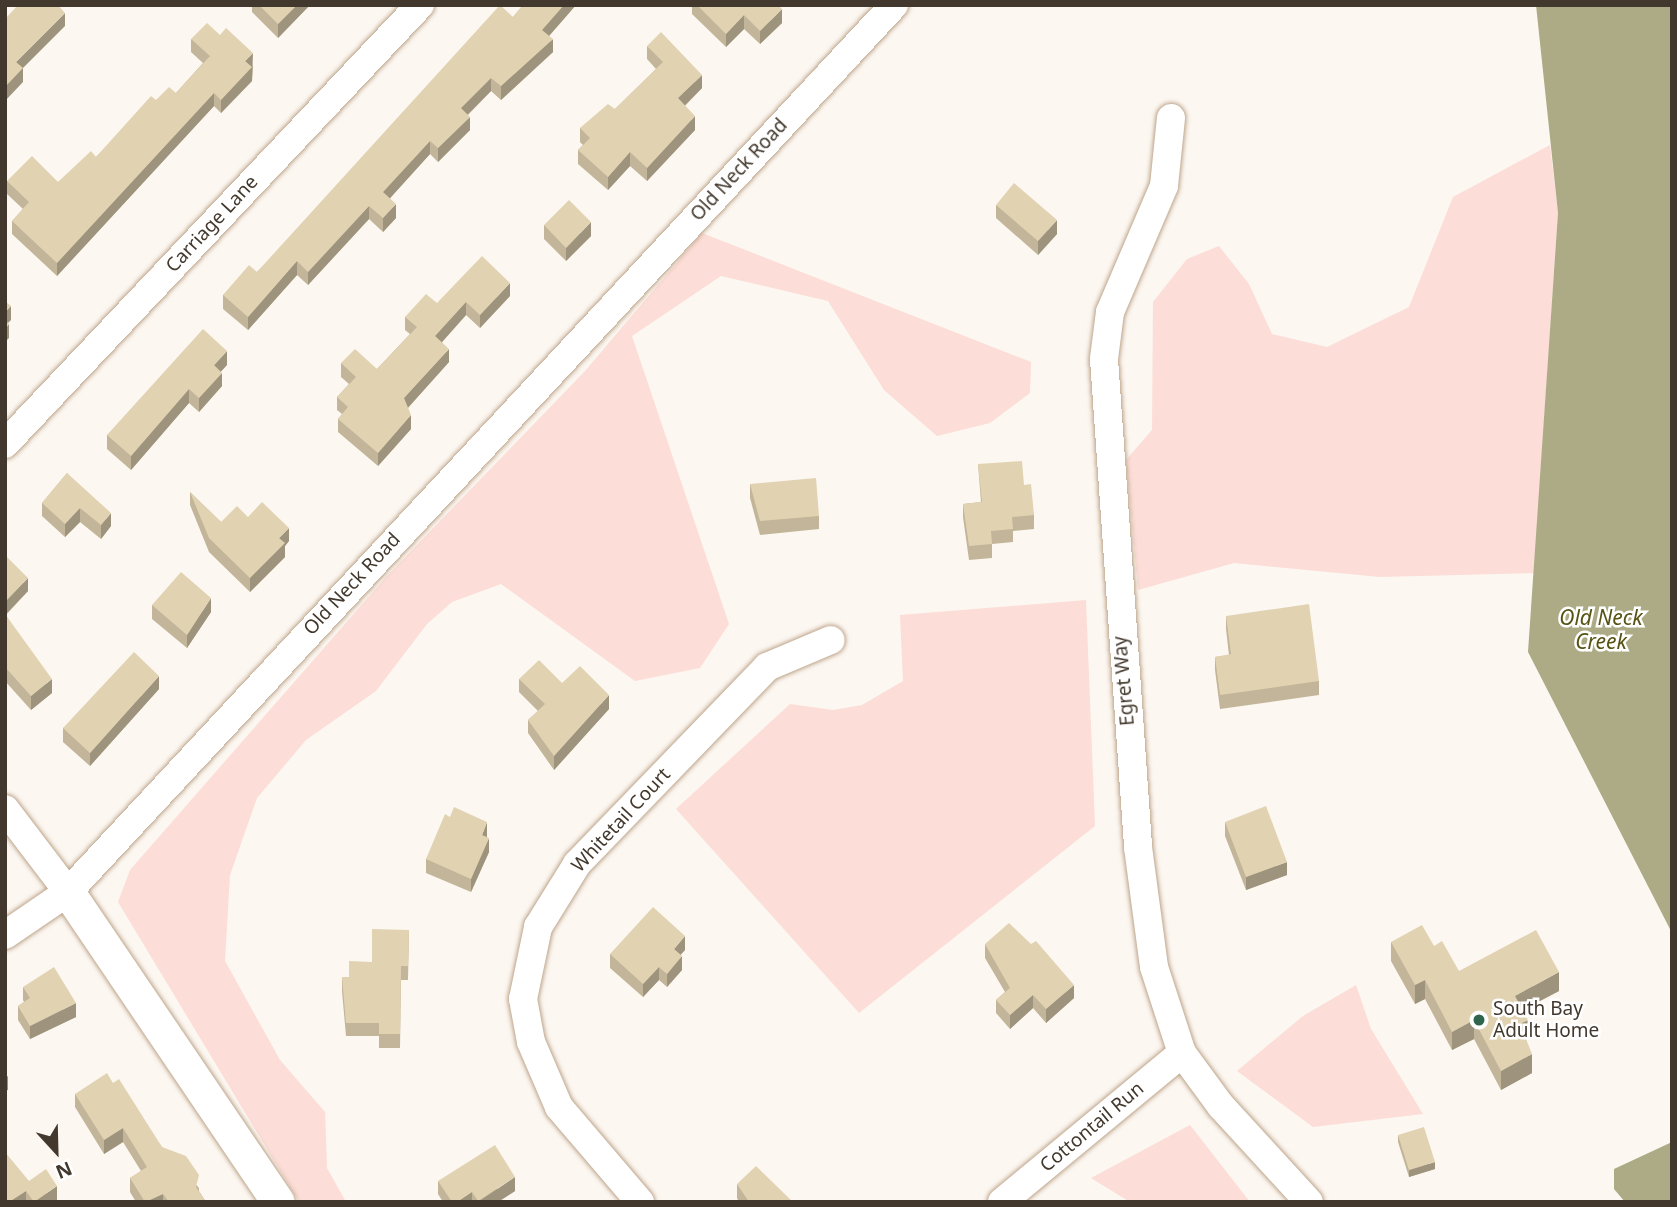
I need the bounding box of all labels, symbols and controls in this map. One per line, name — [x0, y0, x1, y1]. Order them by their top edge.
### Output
street label: Old Neck Road — [686, 114, 792, 226]
street label: Carriage Lane — [161, 171, 263, 277]
street label: Old Neck Road — [299, 528, 405, 640]
water label: Old Neck Creek — [1559, 604, 1643, 654]
street label: Egret Way — [1109, 635, 1139, 727]
street label: Whitetail Court — [567, 763, 675, 877]
place label: South Bay Adult Home — [1493, 998, 1599, 1042]
marker: South Bay Adult Home — [1471, 1012, 1487, 1028]
street label: Cottontail Run — [1036, 1077, 1148, 1177]
north arrow — [21, 1116, 91, 1186]
text: N — [52, 1156, 76, 1185]

